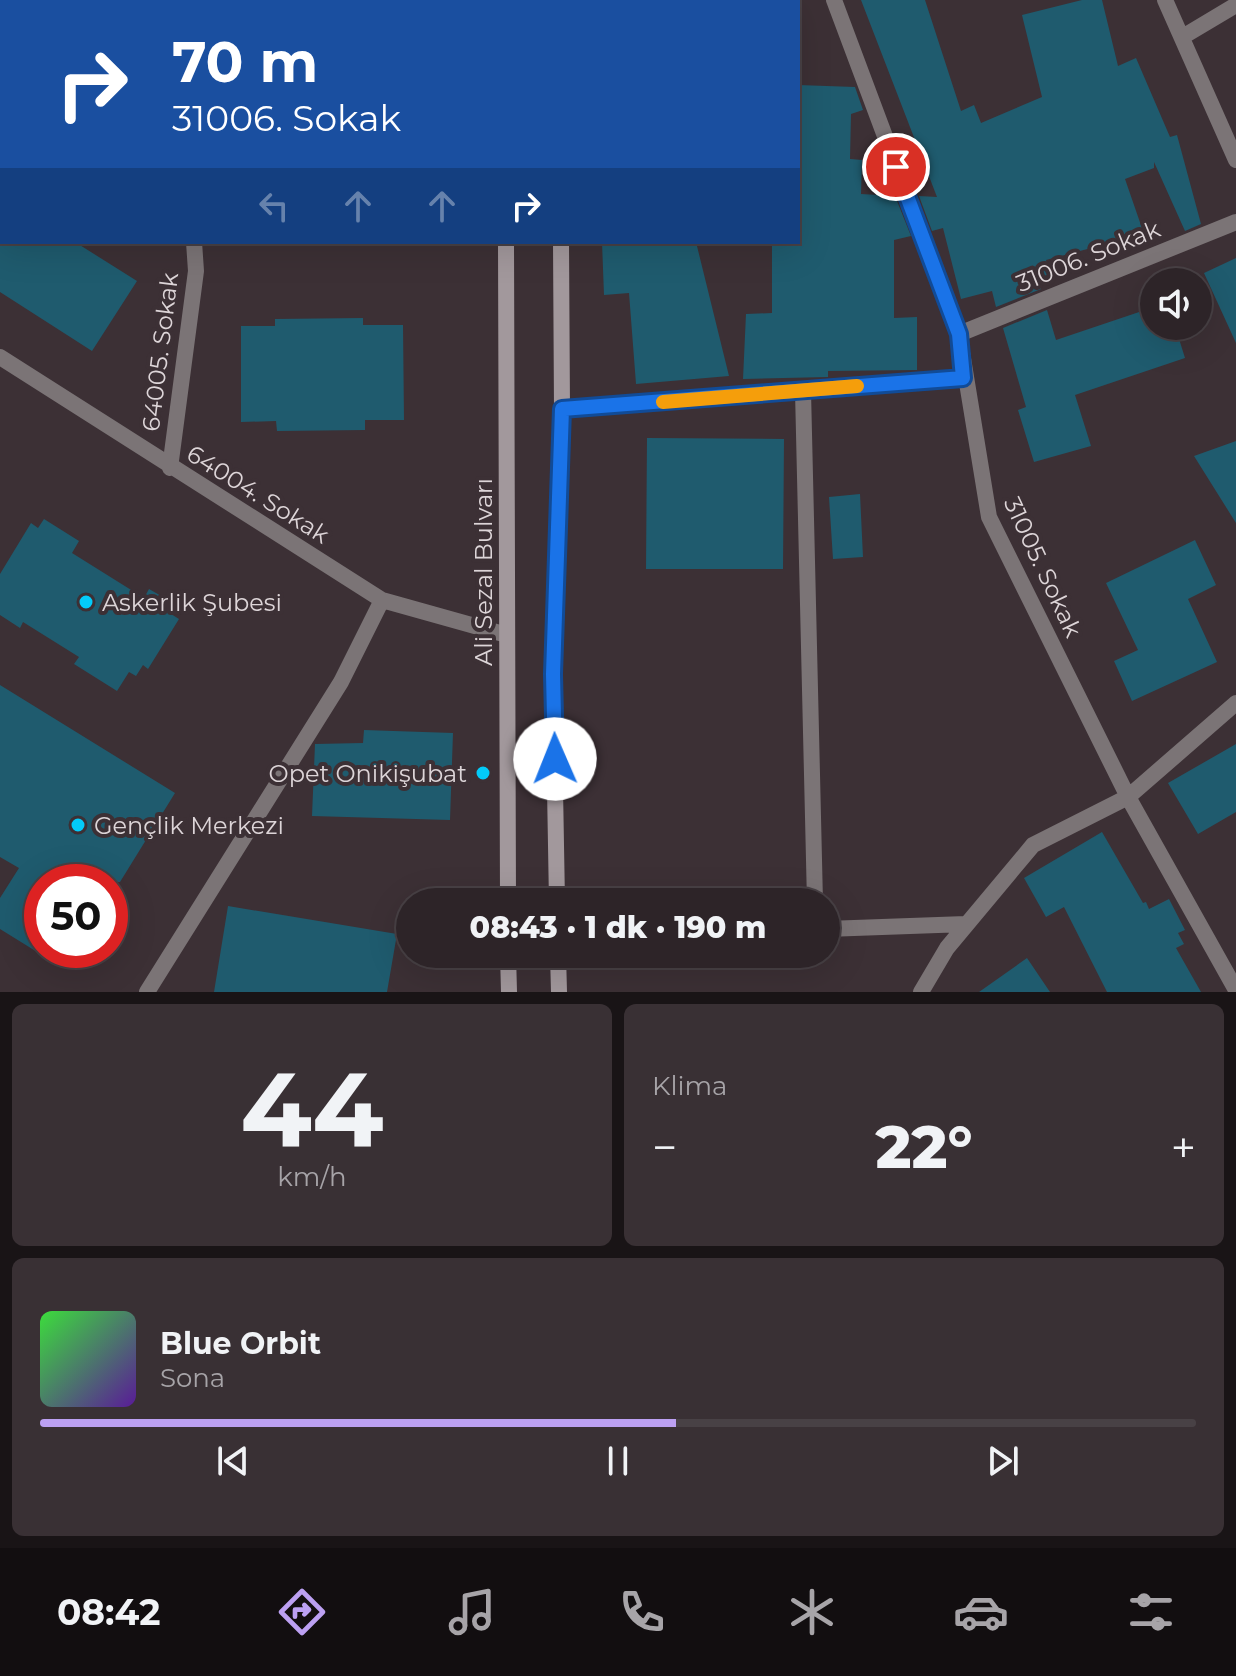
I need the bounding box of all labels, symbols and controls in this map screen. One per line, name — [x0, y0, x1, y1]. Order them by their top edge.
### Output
text: 70 m — [172, 28, 318, 96]
icon: right — [40, 32, 144, 136]
text: 31006. Sokak — [172, 96, 401, 140]
pin — [862, 133, 930, 201]
icon: arrive — [874, 145, 918, 189]
icon: left — [252, 184, 296, 228]
icon: ahead — [336, 184, 380, 228]
icon: ahead — [420, 184, 464, 228]
icon: right — [504, 184, 548, 228]
street label: 31006. Sokak — [1012, 214, 1165, 298]
map controls — [1140, 268, 1212, 340]
button: sound — [1140, 268, 1212, 340]
street label: 64005. Sokak — [136, 270, 184, 433]
street label: 64004. Sokak — [181, 439, 335, 550]
street label: Ali Sezal Bulvarı — [469, 478, 498, 666]
street label: 31005. Sokak — [998, 492, 1088, 642]
place label: Askerlik Şubesi — [102, 588, 282, 617]
marker: Askerlik Şubesi — [77, 593, 95, 611]
position arrow — [513, 717, 597, 801]
place label: Opet Onikişubat — [269, 759, 467, 788]
marker: Opet Onikişubat — [474, 764, 492, 782]
place label: Gençlik Merkezi — [94, 811, 284, 840]
marker: Gençlik Merkezi — [69, 816, 87, 834]
speed limit sign: 50 — [24, 864, 128, 968]
text: 08:43 · 1 dk · 190 m — [470, 909, 766, 946]
text: 44 — [240, 1045, 384, 1172]
text: Klima — [652, 1070, 727, 1102]
text: 22° — [876, 1110, 972, 1183]
text: − — [652, 1120, 677, 1174]
text: + — [1171, 1120, 1196, 1174]
text: km/h — [277, 1161, 347, 1193]
text: Blue Orbit — [160, 1325, 321, 1362]
text: Sona — [160, 1362, 225, 1394]
icon: previous — [211, 1439, 255, 1483]
icon: pause — [596, 1439, 640, 1483]
icon: next — [981, 1439, 1025, 1483]
icon: directions — [274, 1584, 330, 1640]
icon: music — [444, 1584, 500, 1640]
icon: phone — [614, 1584, 670, 1640]
icon: climate — [784, 1584, 840, 1640]
icon: car — [953, 1584, 1009, 1640]
icon: filters — [1123, 1584, 1179, 1640]
text: 08:42 — [57, 1590, 161, 1634]

